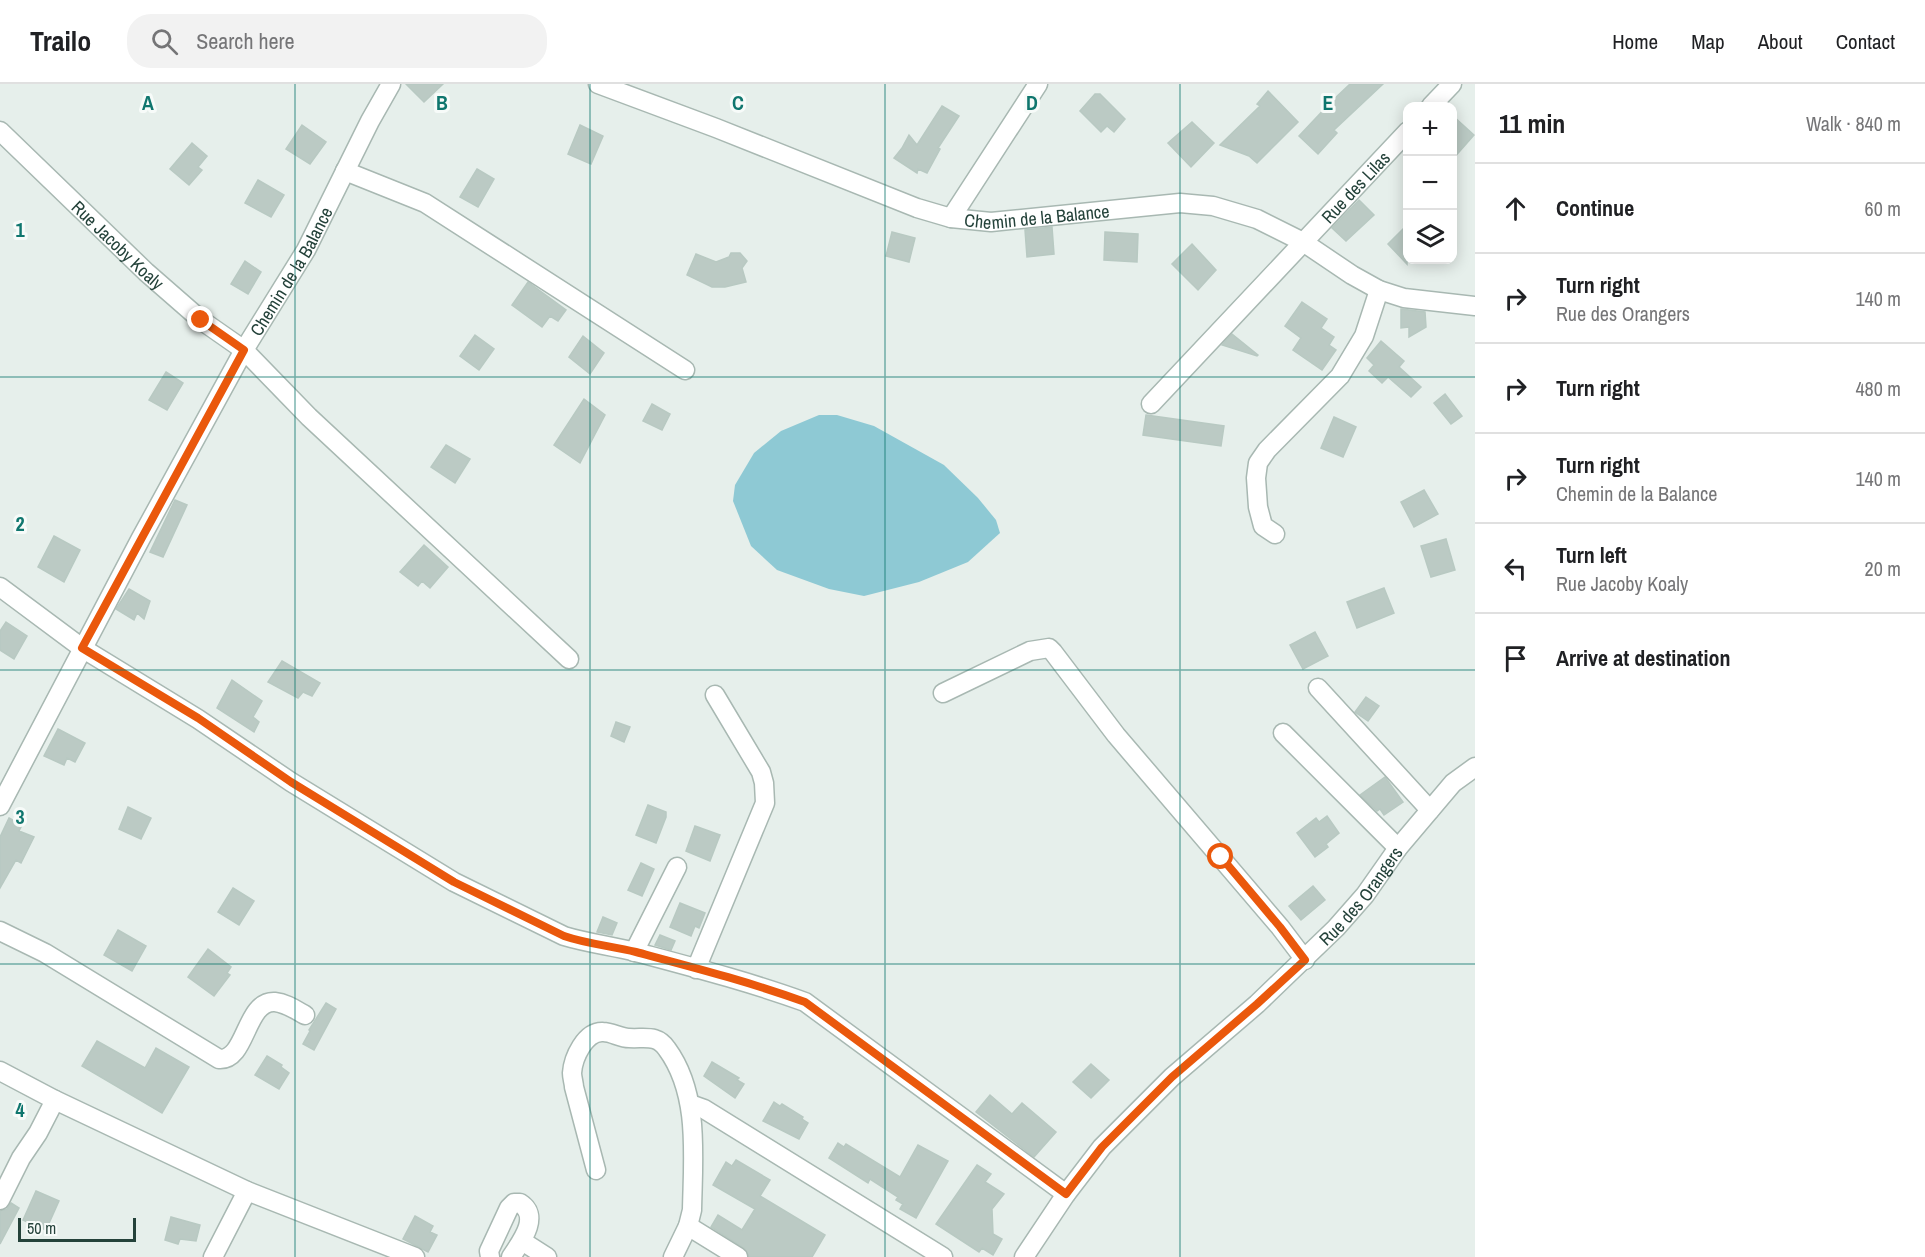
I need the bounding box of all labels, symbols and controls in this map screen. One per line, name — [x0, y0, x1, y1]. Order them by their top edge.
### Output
search box — [127, 14, 547, 68]
text: Trailo — [30, 22, 91, 60]
icon: search — [148, 25, 181, 58]
text: Search here — [196, 26, 295, 56]
text: Home — [1612, 27, 1658, 56]
text: Map — [1691, 27, 1725, 56]
text: About — [1758, 27, 1803, 56]
text: Contact — [1836, 27, 1895, 56]
text: A — [142, 89, 154, 116]
text: B — [436, 89, 448, 116]
text: C — [732, 89, 744, 116]
text: D — [1026, 89, 1038, 116]
text: E — [1323, 89, 1334, 116]
map controls — [1403, 102, 1457, 264]
button: + — [1403, 102, 1457, 156]
text: 11 min — [1499, 106, 1565, 141]
text: Walk · 840 m — [1806, 110, 1901, 137]
street label: Rue des Lilas — [1315, 146, 1395, 228]
button: − — [1403, 156, 1457, 210]
icon: ahead — [1499, 192, 1532, 225]
text: Continue — [1556, 193, 1634, 223]
street label: Rue Jacoby Koaly — [66, 195, 170, 295]
text: 60 m — [1865, 195, 1901, 222]
street label: Chemin de la Balance — [963, 198, 1110, 234]
street label: Chemin de la Balance — [243, 202, 338, 340]
button: layers — [1403, 210, 1457, 264]
text: 1 — [15, 216, 25, 243]
text: Turn right — [1556, 270, 1640, 300]
icon: right — [1499, 282, 1532, 315]
text: 140 m — [1855, 285, 1901, 312]
text: Rue des Orangers — [1556, 300, 1690, 327]
route end — [187, 306, 213, 332]
icon: right — [1499, 372, 1532, 405]
text: Turn right — [1556, 373, 1640, 403]
text: 480 m — [1855, 375, 1901, 402]
text: Turn right — [1556, 450, 1640, 480]
icon: right — [1499, 462, 1532, 495]
text: 140 m — [1855, 465, 1901, 492]
text: Chemin de la Balance — [1556, 480, 1717, 507]
text: 2 — [15, 510, 25, 537]
text: Turn left — [1556, 540, 1627, 570]
icon: left — [1499, 552, 1532, 585]
text: 20 m — [1865, 555, 1901, 582]
text: Rue Jacoby Koaly — [1556, 570, 1688, 597]
icon: arrive — [1499, 642, 1532, 675]
text: Arrive at destination — [1556, 643, 1730, 673]
text: 3 — [15, 803, 25, 830]
street label: Rue des Orangers — [1313, 841, 1408, 951]
route start — [1207, 843, 1233, 869]
text: 4 — [15, 1096, 25, 1123]
scale bar — [18, 1215, 136, 1242]
text: 50 m — [27, 1217, 56, 1239]

